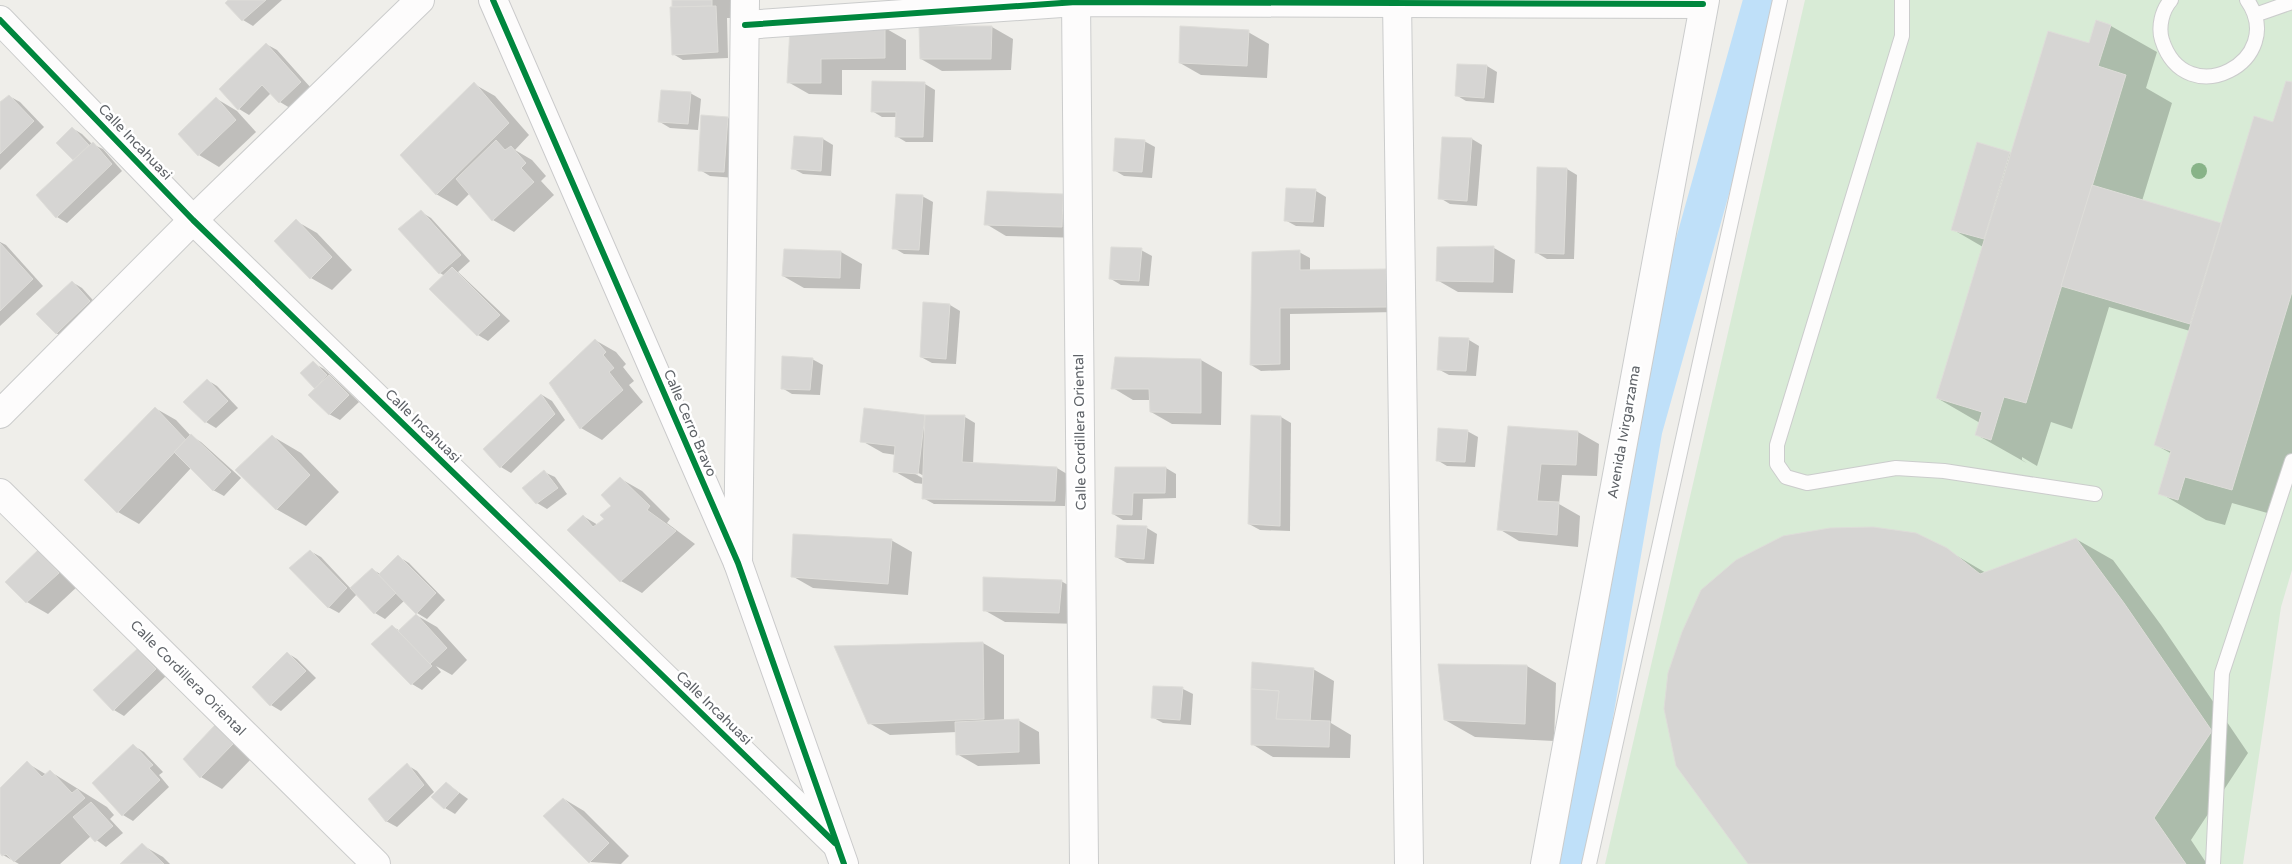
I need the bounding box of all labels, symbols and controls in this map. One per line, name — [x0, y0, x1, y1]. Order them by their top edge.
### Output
street label: Calle Incahuasi — [95, 101, 175, 183]
street label: Calle Cordillera Oriental — [1070, 354, 1090, 510]
street label: Avenida Ivirgarzama — [1604, 364, 1644, 500]
street label: Calle Cerro Bravo — [660, 367, 720, 479]
street label: Calle Incahuasi — [382, 386, 464, 466]
street label: Calle Cordillera Oriental — [127, 617, 249, 739]
street label: Calle Incahuasi — [673, 668, 755, 748]

